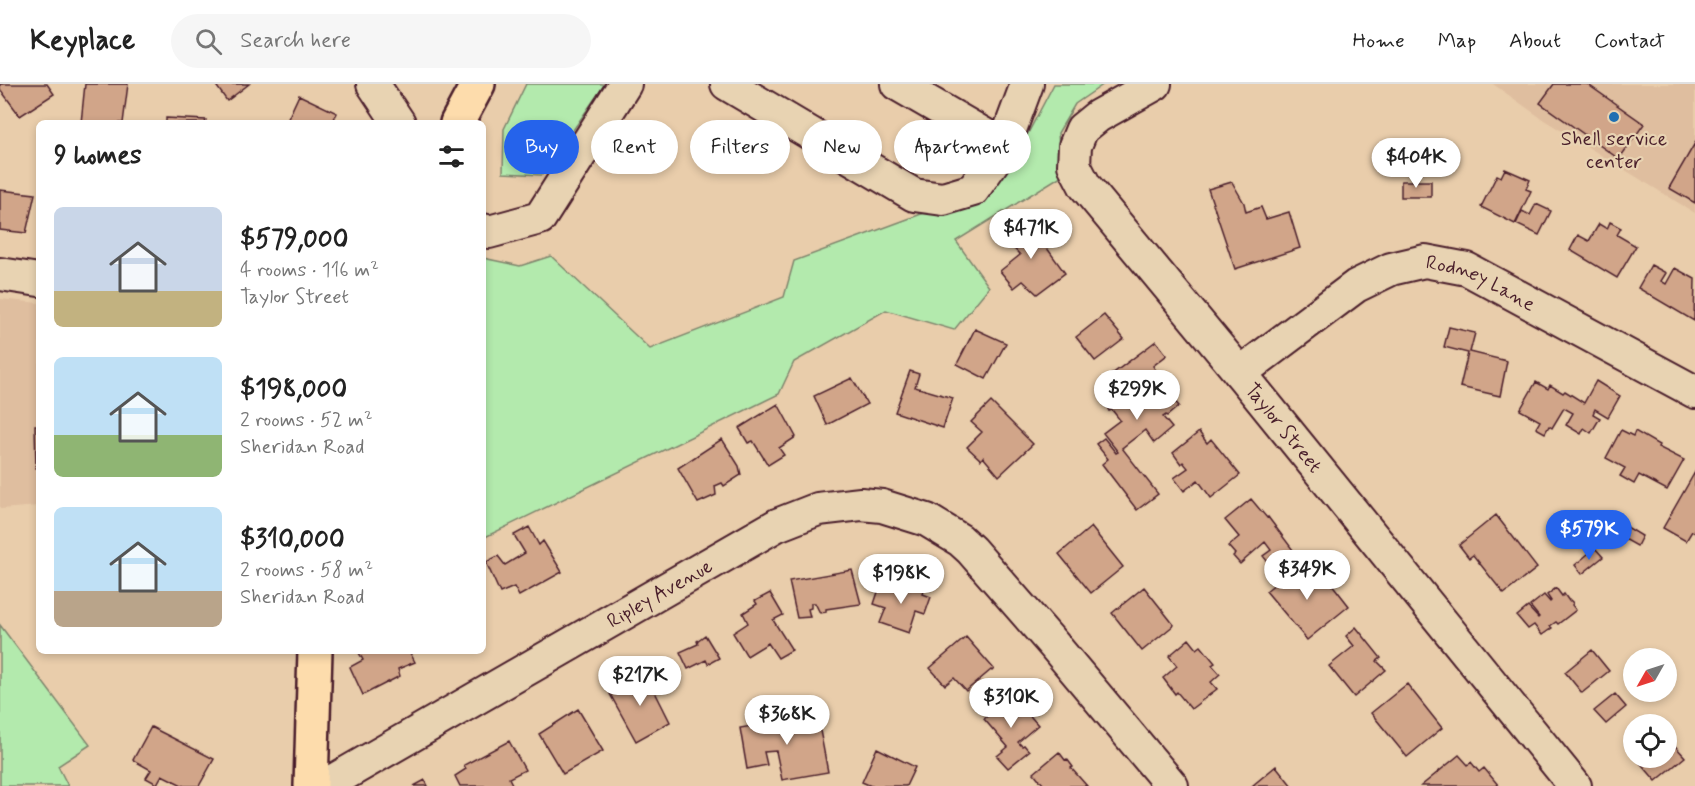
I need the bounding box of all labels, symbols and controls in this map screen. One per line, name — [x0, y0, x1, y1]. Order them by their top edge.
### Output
search box — [171, 14, 591, 68]
text: Keyplace — [30, 23, 135, 60]
icon: search — [192, 25, 225, 58]
text: Search here — [240, 27, 351, 55]
text: Home — [1353, 27, 1405, 55]
text: Map — [1438, 27, 1476, 55]
text: About — [1509, 27, 1561, 55]
text: Contact — [1594, 27, 1665, 55]
marker: Shell service center — [1607, 110, 1621, 124]
chip: Buy — [504, 120, 579, 174]
chip: Rent — [591, 120, 678, 174]
chip: Filters — [690, 120, 790, 174]
chip: New — [802, 120, 882, 174]
chip: Apartment — [894, 120, 1031, 174]
place label: Shell service center — [1561, 126, 1667, 176]
pin: $404K — [1374, 138, 1458, 189]
text: 9 homes — [54, 139, 142, 173]
icon: filters — [435, 140, 468, 173]
text: $404K — [1386, 144, 1446, 171]
pin: $471K — [989, 209, 1073, 260]
text: $471K — [1003, 215, 1059, 242]
text: $579,000 — [240, 223, 348, 257]
icon: home — [102, 231, 174, 303]
street label: Rodney Lane — [1424, 249, 1540, 318]
text: 4 rooms · 116 m² — [240, 257, 379, 284]
text: Taylor Street — [240, 284, 349, 311]
pin: $299K — [1095, 370, 1179, 421]
text: $198,000 — [240, 373, 347, 407]
text: $299K — [1108, 376, 1166, 403]
street label: Taylor Street — [1238, 377, 1328, 479]
icon: home — [102, 381, 174, 453]
text: 2 rooms · 52 m² — [240, 407, 373, 434]
text: Sheridan Road — [240, 434, 364, 461]
pin: $579K — [1547, 510, 1631, 561]
text: $579K — [1560, 516, 1618, 543]
text: $310,000 — [240, 523, 345, 557]
icon: home — [102, 531, 174, 603]
pin: $349K — [1265, 550, 1349, 601]
street label: Ripley Avenue — [602, 553, 718, 635]
pin: $198K — [859, 554, 943, 605]
text: $349K — [1278, 556, 1336, 583]
text: 2 rooms · 58 m² — [240, 557, 373, 584]
text: $198K — [872, 560, 930, 587]
text: Sheridan Road — [240, 584, 364, 611]
north arrow — [1623, 648, 1677, 702]
map controls — [1623, 648, 1677, 768]
pin: $217K — [598, 656, 682, 707]
text: $217K — [612, 662, 668, 689]
pin: $310K — [969, 678, 1053, 729]
text: $310K — [983, 684, 1039, 711]
pin: $368K — [745, 695, 829, 746]
text: $368K — [759, 701, 815, 728]
button: locate — [1623, 714, 1677, 768]

